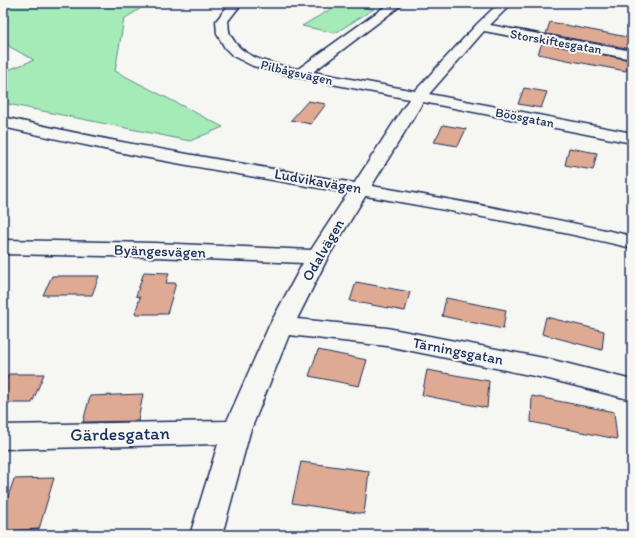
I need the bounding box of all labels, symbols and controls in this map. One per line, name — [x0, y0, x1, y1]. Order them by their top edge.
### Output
street label: Storskiftesgatan — [509, 26, 603, 57]
street label: Pilbågsvägen — [259, 57, 335, 88]
street label: Böösgatan — [494, 104, 556, 131]
street label: Ludvikavägen — [273, 164, 364, 198]
street label: Odalvägen — [298, 216, 348, 284]
street label: Byängesvägen — [114, 240, 207, 262]
street label: Tärningsgatan — [411, 333, 505, 369]
street label: Gärdesgatan — [70, 422, 170, 446]

